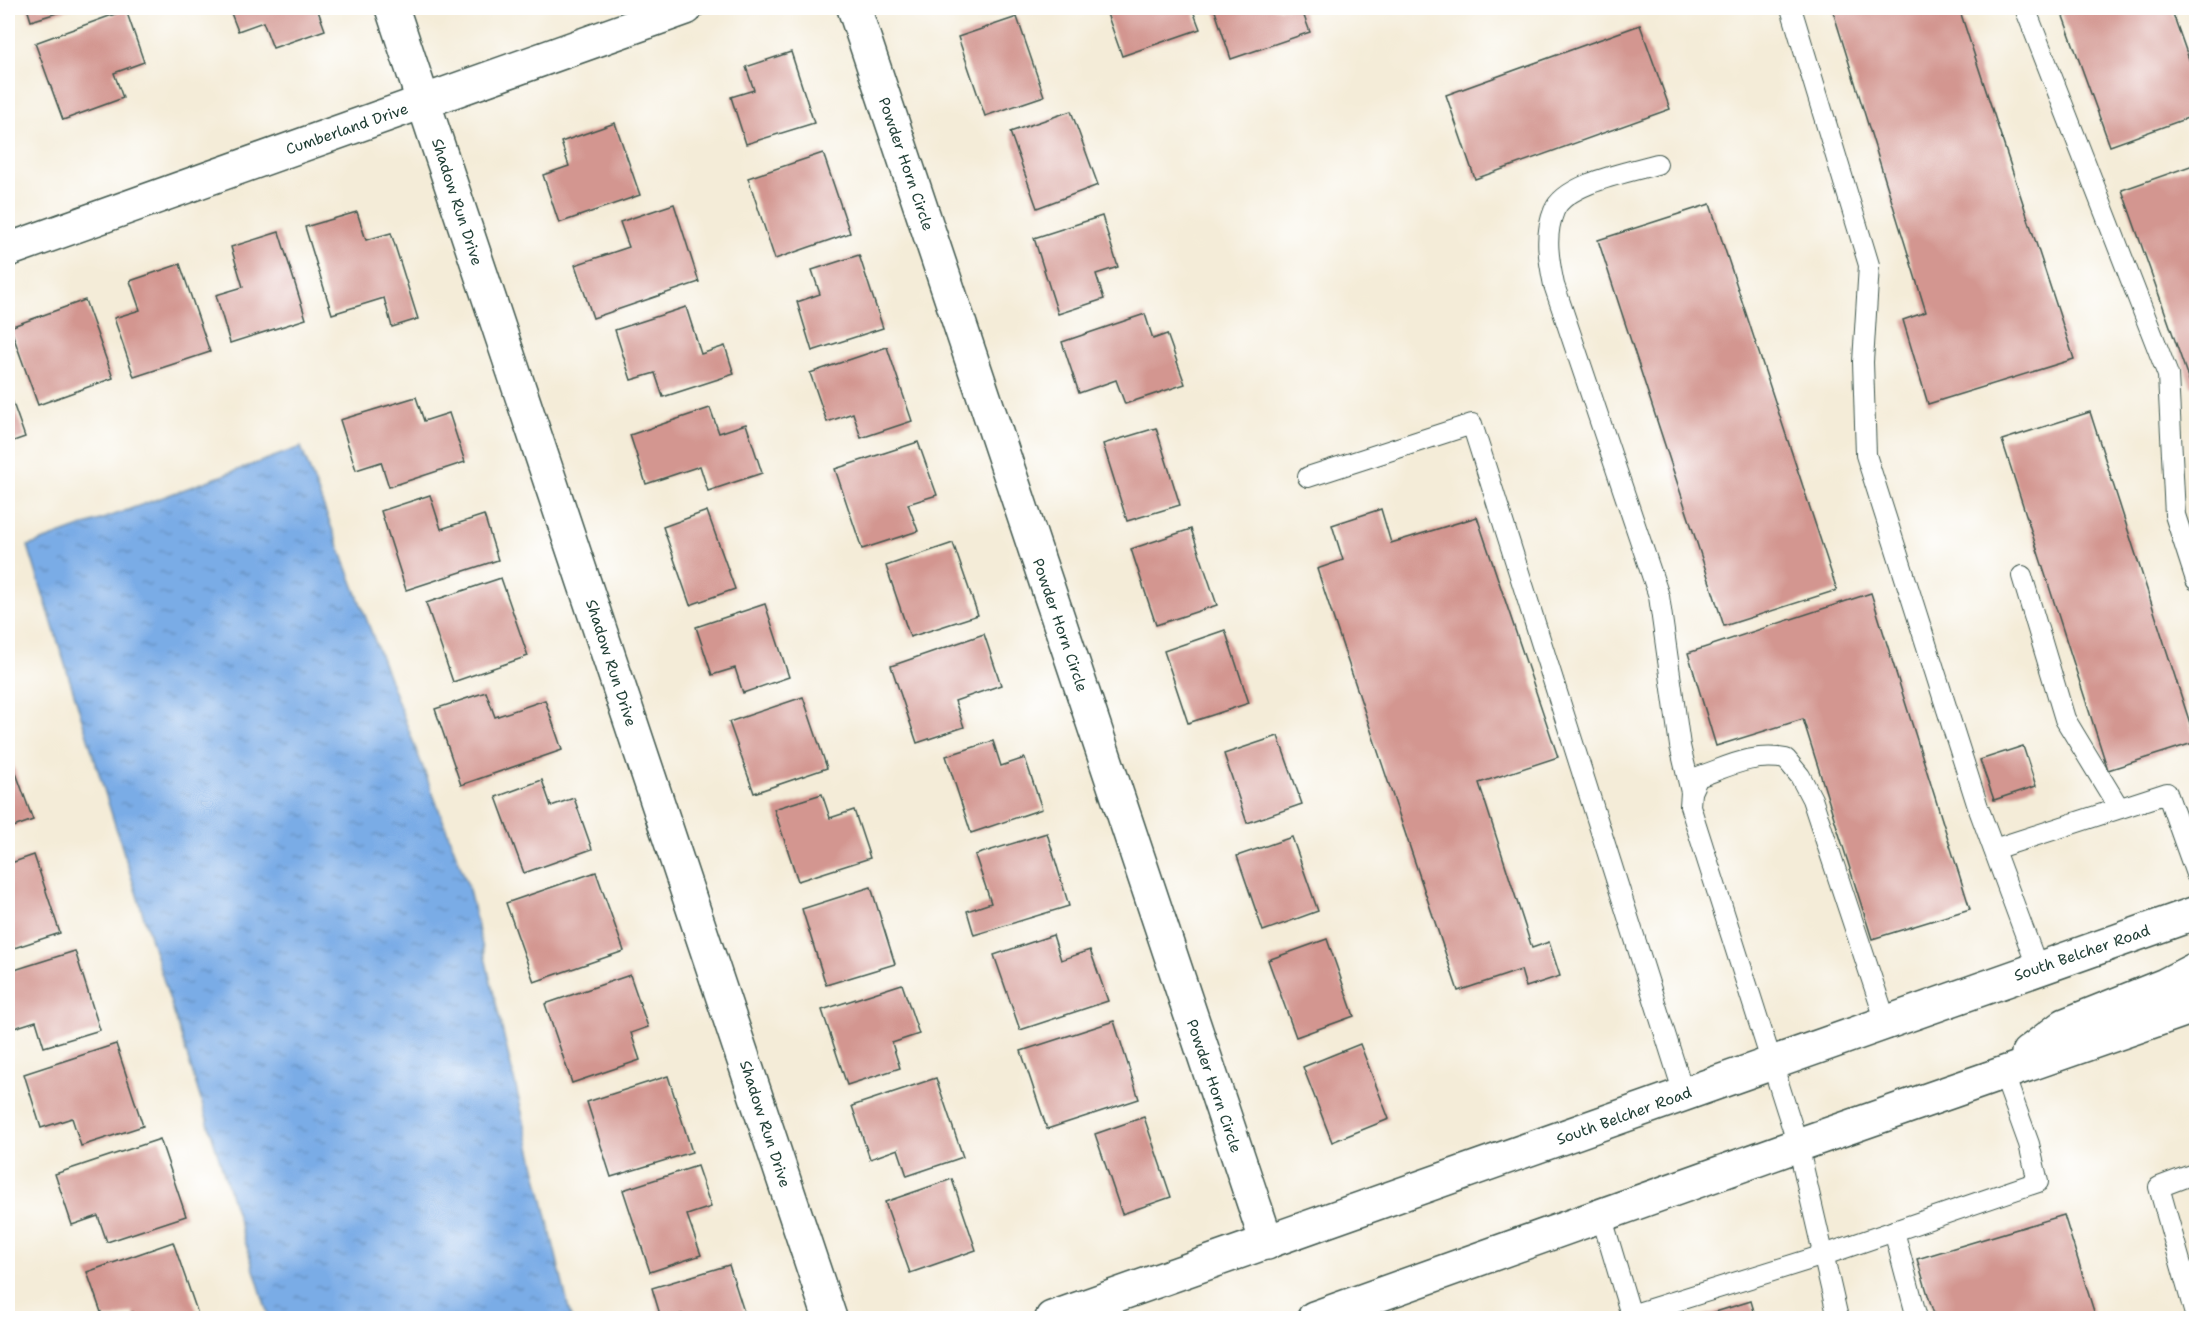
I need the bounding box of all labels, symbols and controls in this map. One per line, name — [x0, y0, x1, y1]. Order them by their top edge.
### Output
street label: Powder Horn Circle — [874, 95, 938, 233]
street label: Cumberland Drive — [283, 99, 411, 159]
street label: Shadow Run Drive — [427, 136, 487, 268]
street label: Powder Horn Circle — [1028, 556, 1092, 694]
street label: Shadow Run Drive — [581, 597, 641, 729]
street label: South Belcher Road — [2011, 920, 2153, 986]
street label: Powder Horn Circle — [1182, 1017, 1246, 1155]
street label: Shadow Run Drive — [735, 1058, 795, 1190]
street label: South Belcher Road — [1554, 1082, 1695, 1150]

